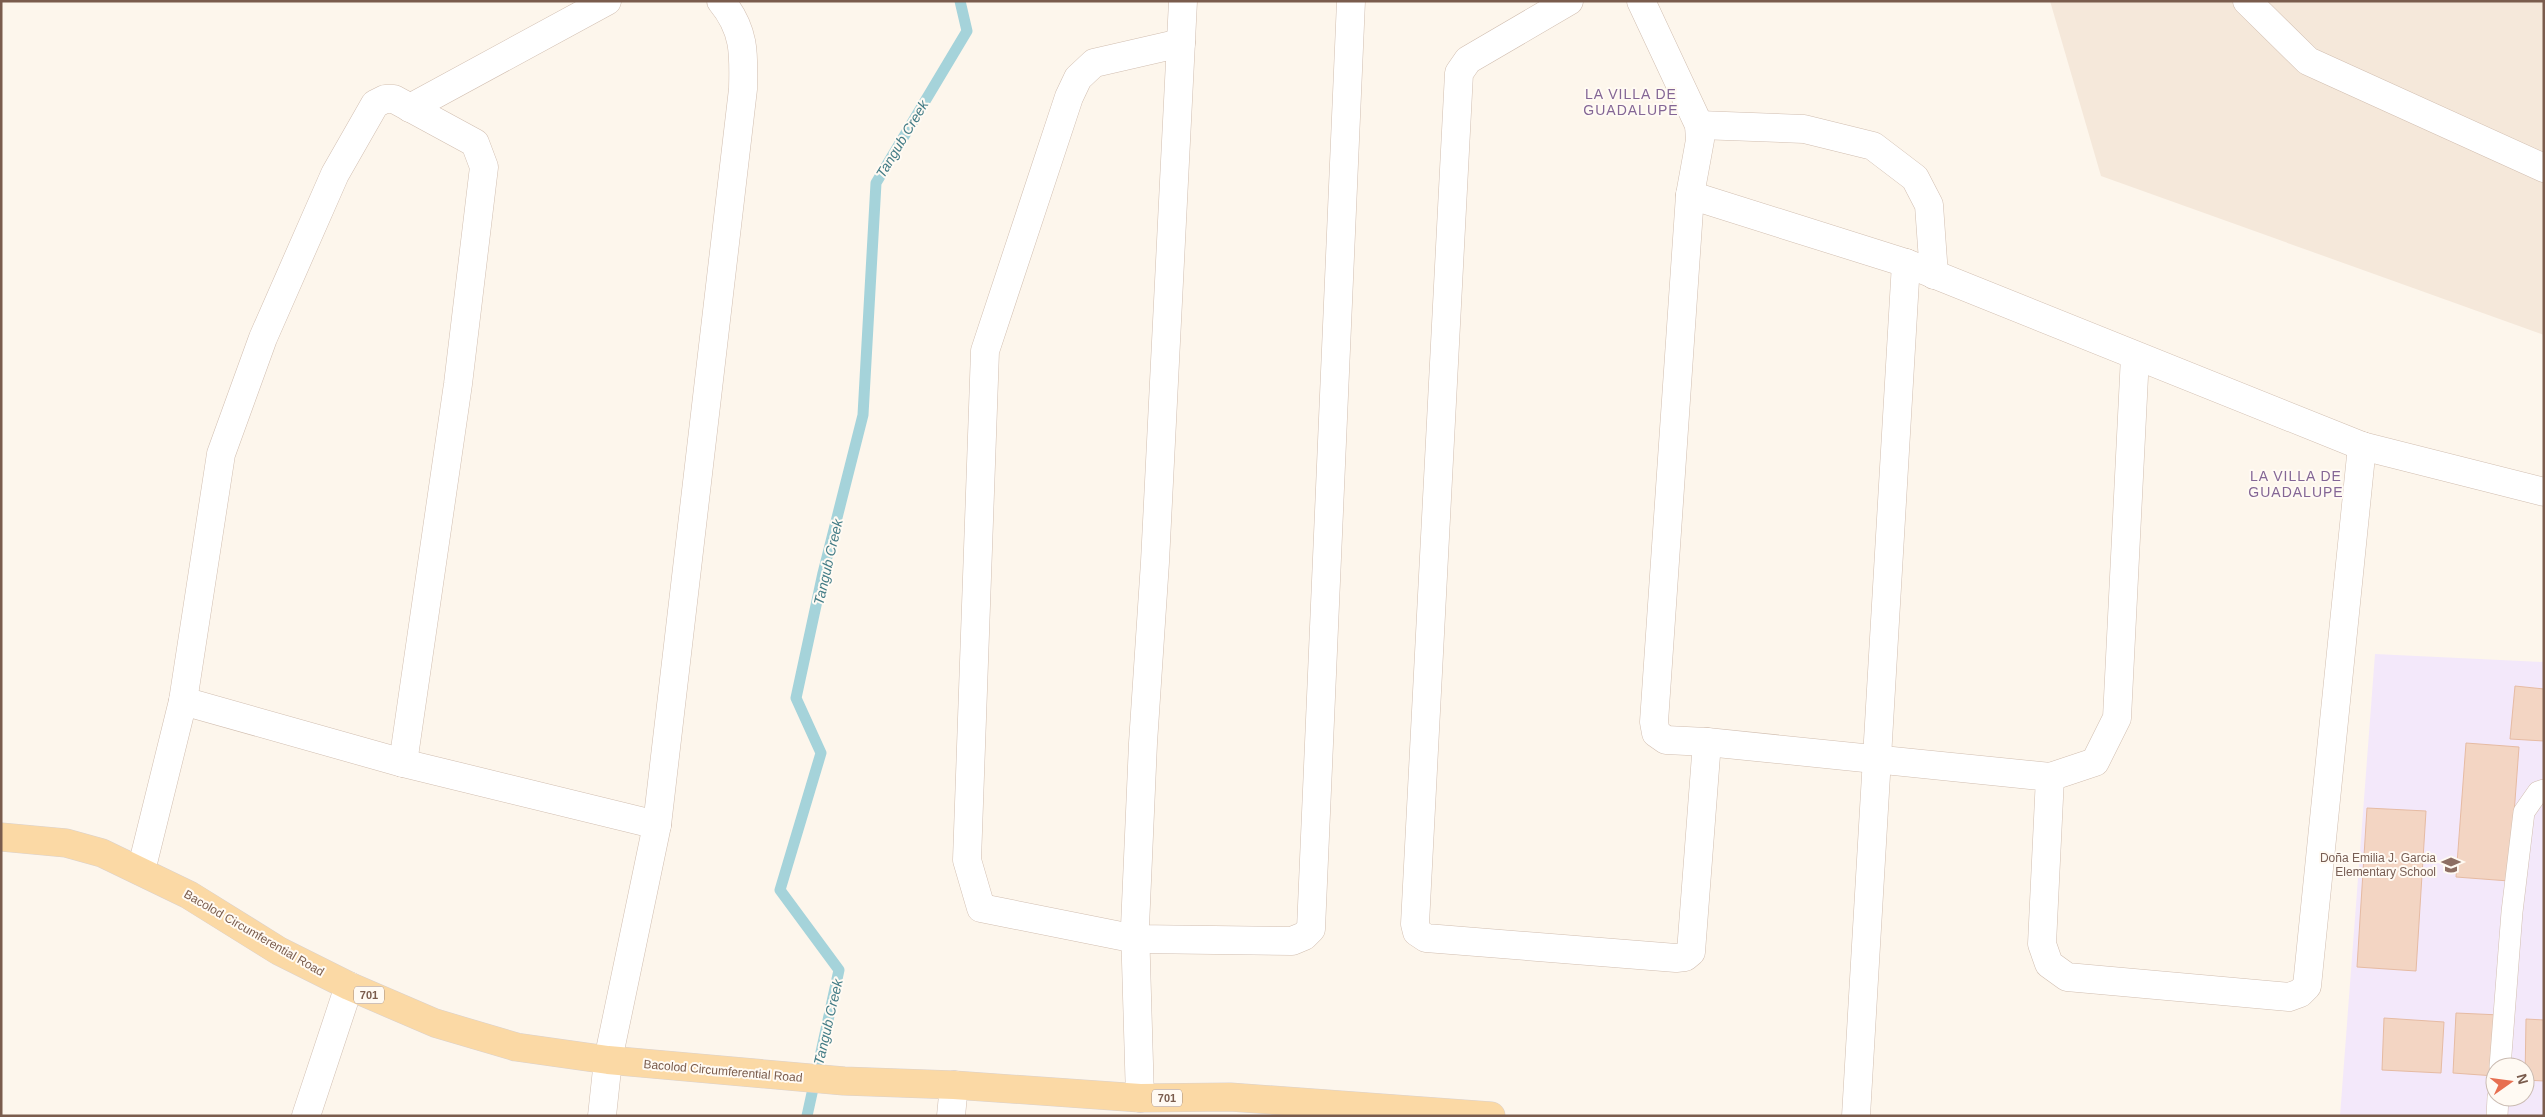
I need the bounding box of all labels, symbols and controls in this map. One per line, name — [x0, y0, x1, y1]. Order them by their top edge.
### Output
district label: LA VILLA DE GUADALUPE — [1583, 86, 1679, 118]
water label: Tangub Creek — [873, 97, 932, 181]
district label: LA VILLA DE GUADALUPE — [2248, 468, 2344, 500]
water label: Tangub Creek — [810, 517, 846, 606]
place label: Doña Emilia J. Garcia Elementary School — [2320, 851, 2436, 879]
school or university icon: Doña Emilia J. Garcia Elementary School — [2440, 854, 2462, 876]
street label: Bacolod Circumferential Road — [181, 887, 327, 979]
water label: Tangub Creek — [810, 977, 846, 1066]
road number: 701 — [354, 986, 384, 1004]
street label: Bacolod Circumferential Road — [643, 1057, 803, 1085]
north arrow — [2485, 1057, 2535, 1107]
text: N — [2514, 1072, 2532, 1086]
road number: 701 — [1152, 1090, 1182, 1106]

